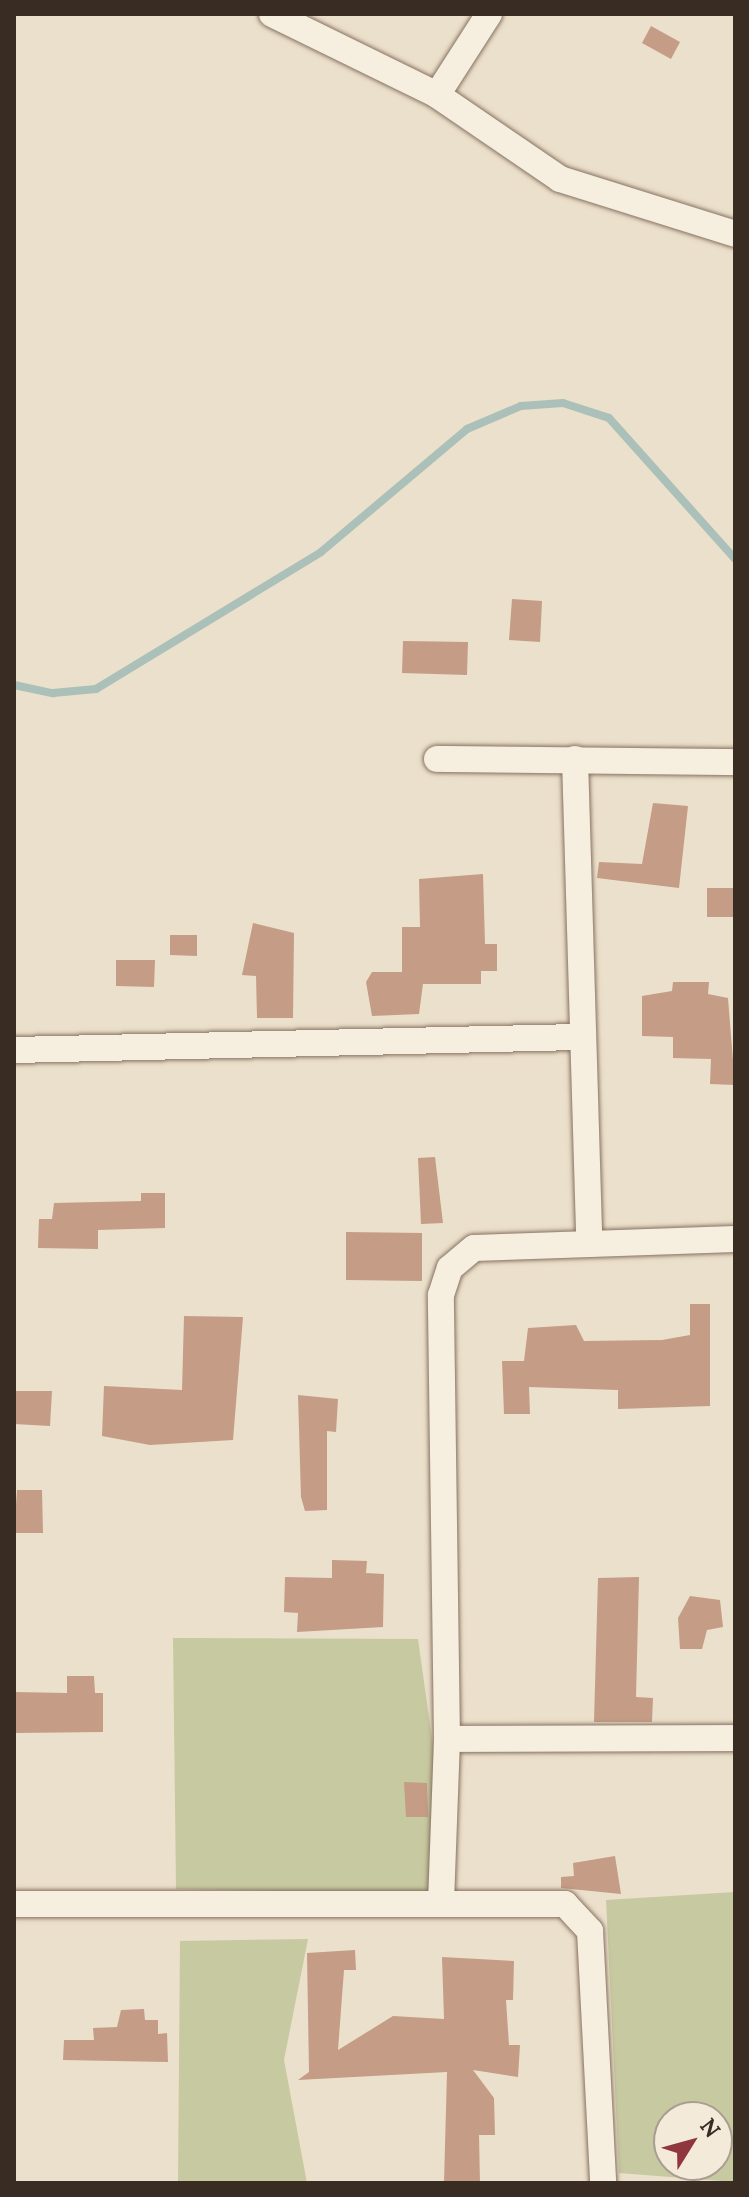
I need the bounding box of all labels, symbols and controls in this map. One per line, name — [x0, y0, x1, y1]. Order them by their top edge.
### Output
north arrow — [653, 2101, 733, 2181]
text: N — [694, 2113, 727, 2143]

